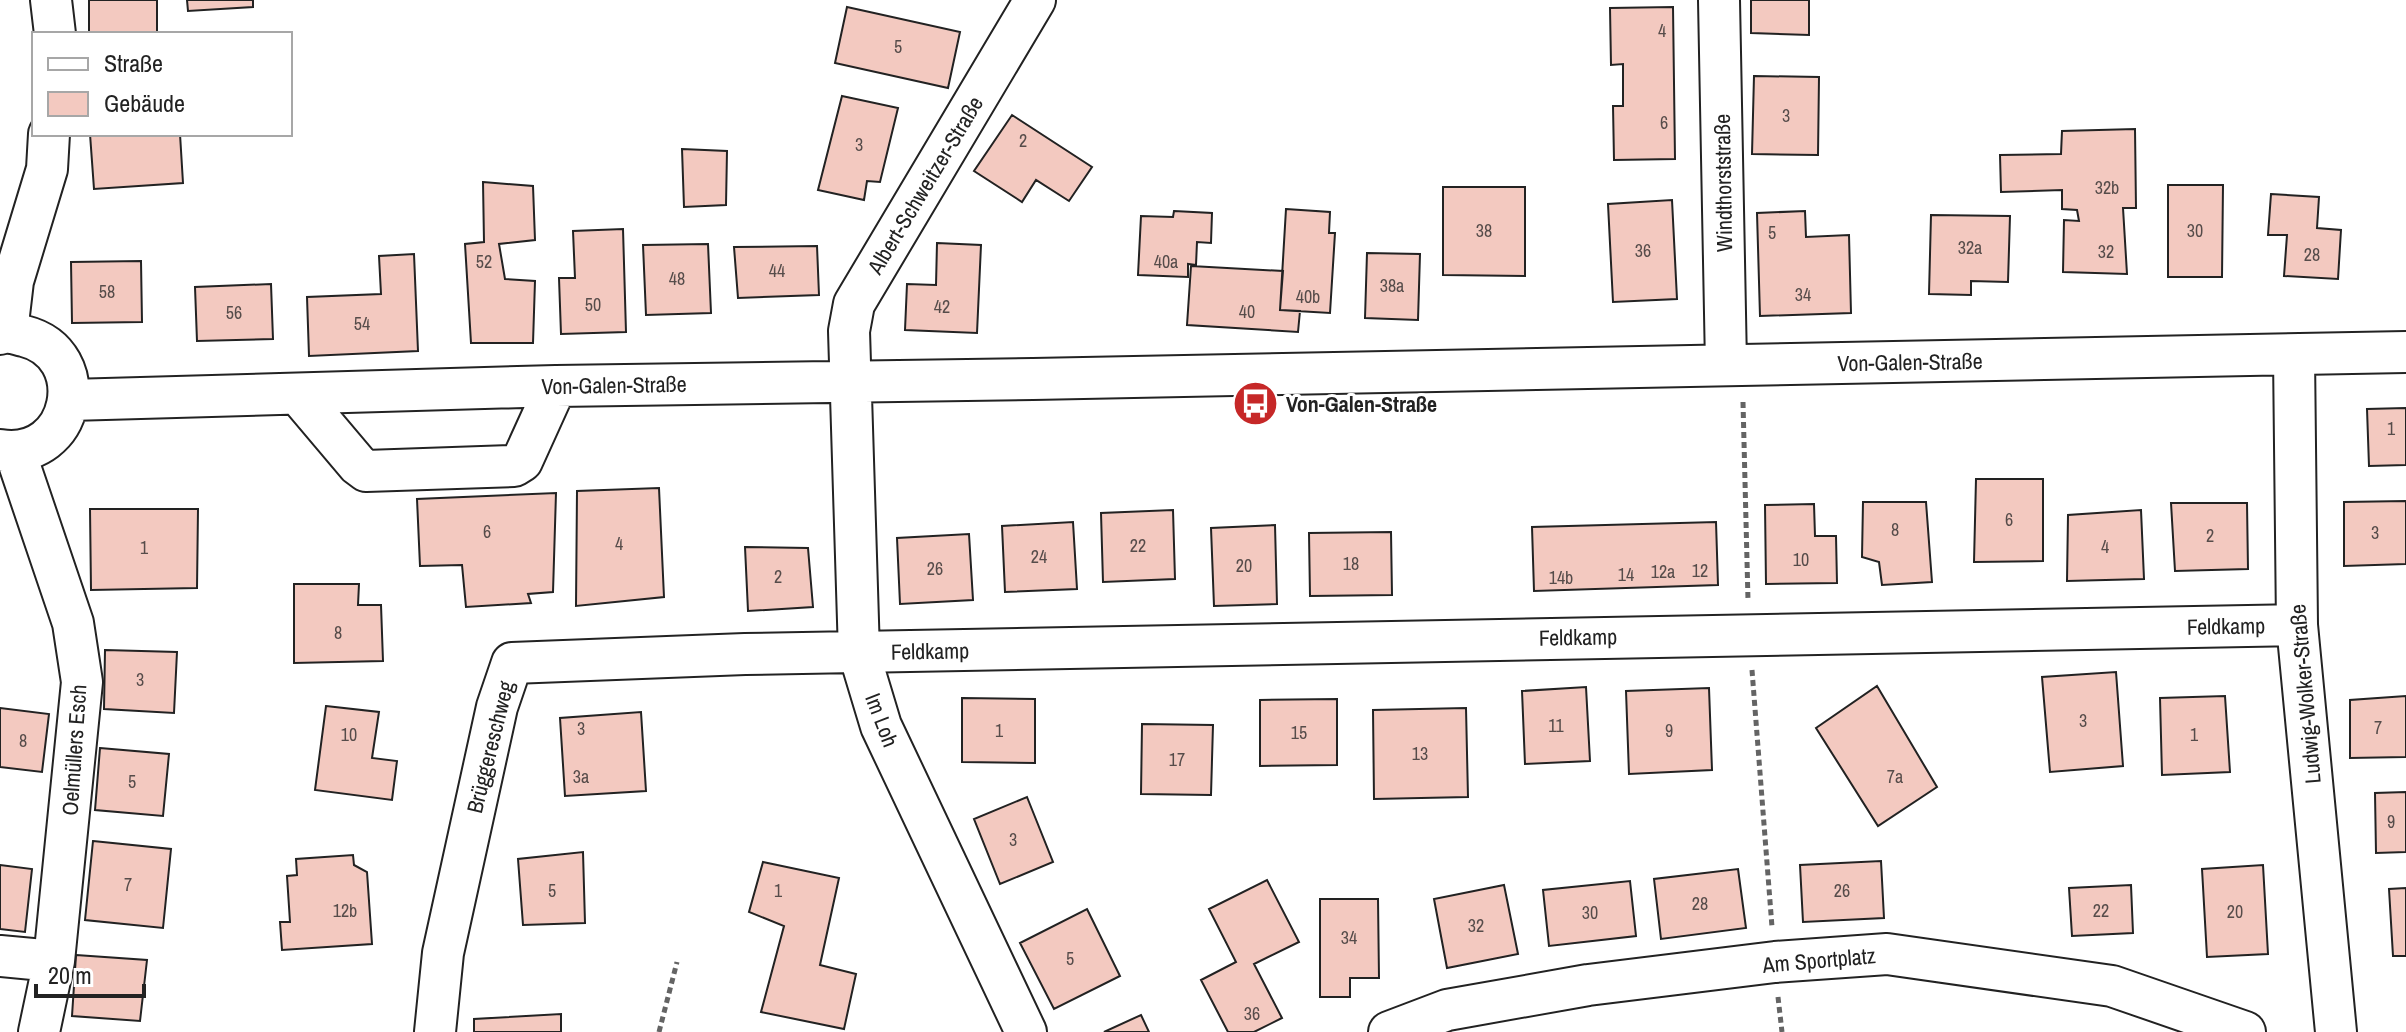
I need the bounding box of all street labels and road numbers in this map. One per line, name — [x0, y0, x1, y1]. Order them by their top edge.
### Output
street label: Albert-Schweitzer-Straße — [859, 90, 990, 280]
street label: Windthorststraße — [1707, 114, 1739, 252]
street label: Von-Galen-Straße — [1837, 346, 1983, 378]
street label: Von-Galen-Straße — [541, 369, 687, 401]
street label: Ludwig-Wolker-Straße — [2282, 603, 2328, 785]
street label: Feldkamp — [2187, 610, 2265, 642]
street label: Feldkamp — [1539, 621, 1617, 653]
street label: Feldkamp — [891, 635, 969, 667]
street label: Brüggereschweg — [459, 678, 521, 816]
street label: Oelmüllers Esch — [54, 683, 94, 817]
street label: Im Loh — [858, 689, 906, 751]
street label: Am Sportplatz — [1760, 940, 1877, 980]

